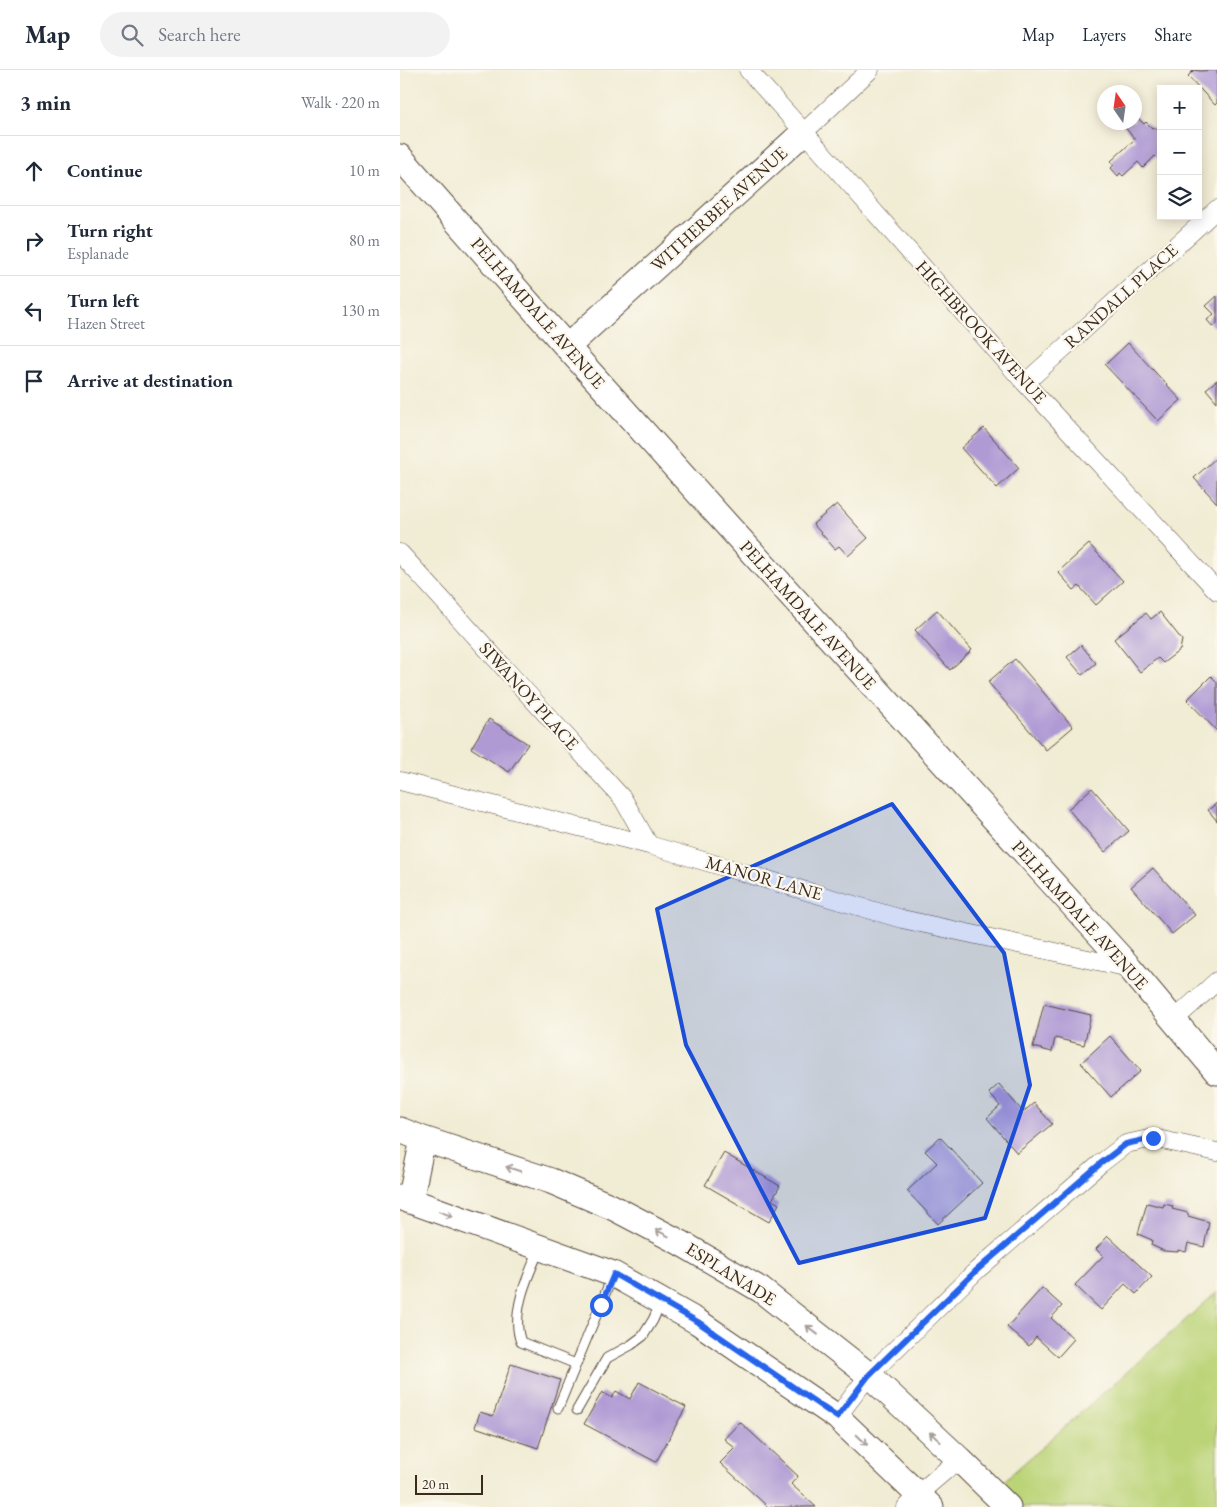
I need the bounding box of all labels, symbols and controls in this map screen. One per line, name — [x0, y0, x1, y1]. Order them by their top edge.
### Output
search box — [100, 12, 450, 57]
text: Map — [25, 19, 70, 50]
icon: search — [118, 21, 146, 49]
text: Search here — [158, 22, 241, 47]
text: Map — [1022, 23, 1054, 46]
text: Layers — [1082, 23, 1126, 46]
text: Share — [1154, 23, 1192, 46]
north arrow — [1097, 85, 1142, 130]
map controls — [1157, 85, 1202, 220]
button: + — [1157, 85, 1202, 130]
text: 3 min — [20, 89, 71, 116]
text: Walk · 220 m — [301, 92, 380, 113]
button: − — [1157, 130, 1202, 175]
street label: WITHERBEE AVENUE — [645, 141, 792, 276]
icon: ahead — [20, 157, 48, 185]
text: Continue — [67, 158, 142, 183]
text: 10 m — [349, 160, 380, 181]
button: layers — [1157, 175, 1202, 220]
text: Turn right — [67, 218, 153, 243]
icon: right — [20, 227, 48, 255]
text: 80 m — [349, 230, 380, 251]
street label: PELHAMDALE AVENUE — [466, 232, 611, 393]
street label: RANDALL PLACE — [1059, 238, 1182, 353]
text: Esplanade — [67, 243, 129, 264]
street label: HIGHBROOK AVENUE — [911, 255, 1052, 408]
text: Turn left — [67, 288, 139, 313]
icon: left — [20, 297, 48, 325]
text: 130 m — [341, 300, 380, 321]
text: Hazen Street — [67, 313, 145, 334]
icon: arrive — [20, 367, 48, 395]
text: Arrive at destination — [67, 368, 233, 393]
street label: PELHAMDALE AVENUE — [735, 535, 882, 694]
street label: SIWANOY PLACE — [475, 637, 584, 755]
street label: PELHAMDALE AVENUE — [1007, 835, 1154, 994]
street label: MANOR LANE — [703, 850, 825, 905]
route end — [1142, 1127, 1165, 1150]
one-way arrow — [505, 1163, 521, 1173]
one-way arrow — [438, 1210, 453, 1219]
one-way arrow — [654, 1228, 669, 1238]
street label: ESPLANADE — [682, 1237, 781, 1310]
route start — [590, 1294, 613, 1317]
one-way arrow — [806, 1325, 819, 1336]
one-way arrow — [928, 1431, 941, 1443]
one-way arrow — [855, 1434, 868, 1446]
scale bar — [415, 1472, 482, 1495]
text: 20 m — [422, 1475, 449, 1493]

